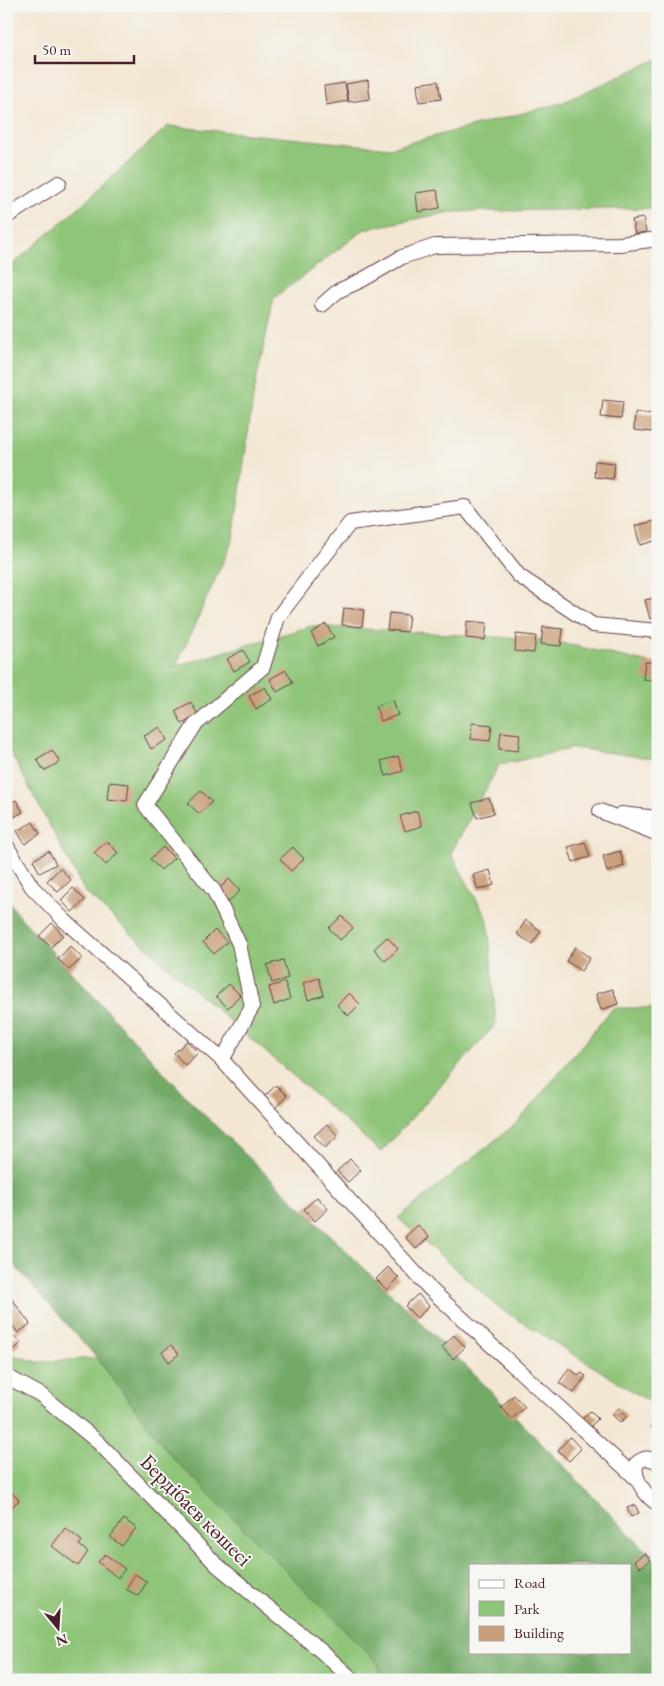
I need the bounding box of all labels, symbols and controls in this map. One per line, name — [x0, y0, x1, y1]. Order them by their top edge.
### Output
scale bar — [35, 32, 134, 64]
text: 50 m — [42, 40, 71, 59]
street label: Бердібаев көшесі — [134, 1448, 258, 1572]
legend — [469, 1564, 632, 1654]
text: Road — [514, 1573, 546, 1592]
text: Park — [514, 1599, 541, 1618]
north arrow — [32, 1604, 82, 1654]
text: Building — [514, 1623, 564, 1642]
text: N — [53, 1630, 70, 1651]

